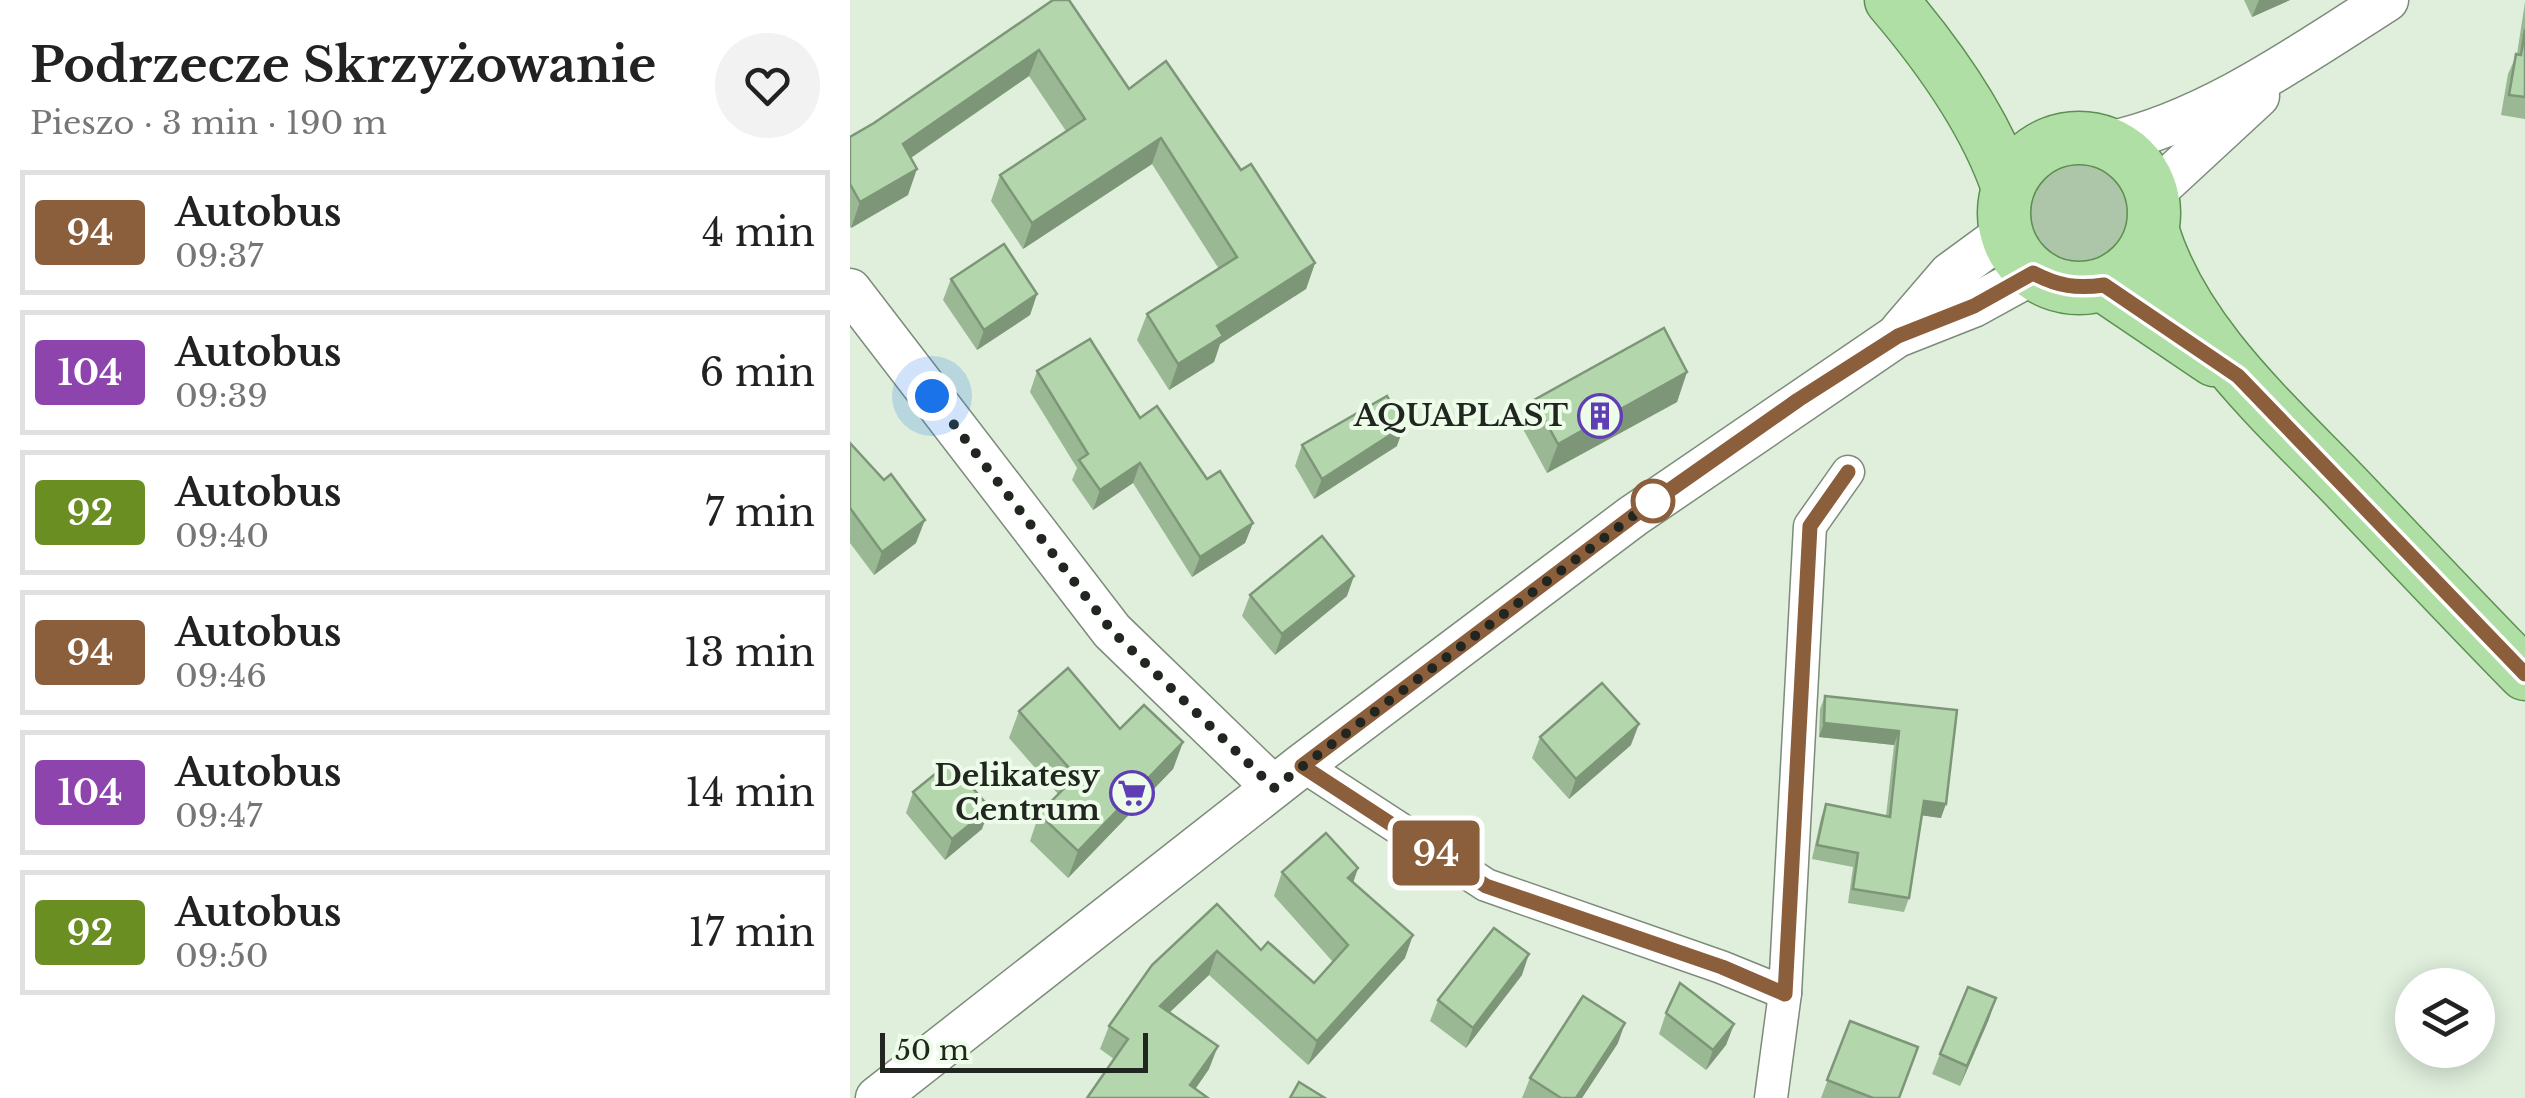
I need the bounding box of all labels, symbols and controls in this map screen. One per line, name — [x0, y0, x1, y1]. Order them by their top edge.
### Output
button: heart — [715, 33, 820, 138]
text: Podrzecze Skrzyżowanie — [30, 35, 656, 95]
text: Pieszo · 3 min · 190 m — [30, 103, 387, 143]
text: Autobus — [175, 189, 342, 236]
text: 4 min — [702, 209, 815, 256]
text: 94 — [67, 211, 113, 254]
text: 09:37 — [175, 236, 263, 276]
text: Autobus — [175, 329, 342, 376]
text: 6 min — [700, 349, 815, 396]
text: 104 — [58, 351, 122, 394]
your location — [907, 371, 957, 421]
text: 09:39 — [175, 376, 268, 416]
building icon: AQUAPLAST — [1577, 393, 1623, 439]
place label: AQUAPLAST — [1353, 397, 1568, 434]
text: Autobus — [175, 469, 342, 516]
unlabelled marker — [1632, 480, 1674, 522]
text: 7 min — [705, 489, 815, 536]
text: 92 — [67, 491, 113, 534]
text: 09:40 — [175, 516, 269, 556]
text: Autobus — [175, 609, 342, 656]
text: 13 min — [684, 629, 815, 676]
text: 94 — [67, 631, 113, 674]
text: 09:46 — [175, 656, 267, 696]
text: Autobus — [175, 749, 342, 796]
place label: Delikatesy Centrum — [934, 757, 1101, 828]
text: 14 min — [685, 769, 815, 816]
supermarket icon: Delikatesy Centrum — [1109, 770, 1155, 816]
text: 104 — [58, 771, 122, 814]
text: 09:47 — [175, 796, 262, 836]
line badge: 94 — [1391, 820, 1481, 886]
text: 94 — [1413, 832, 1459, 875]
text: Autobus — [175, 889, 342, 936]
text: 17 min — [688, 909, 815, 956]
text: 92 — [67, 911, 113, 954]
text: 09:50 — [175, 936, 269, 976]
map controls — [2395, 968, 2495, 1068]
button: layers — [2395, 968, 2495, 1068]
scale bar — [880, 1028, 1148, 1072]
text: 50 m — [895, 1033, 969, 1068]

